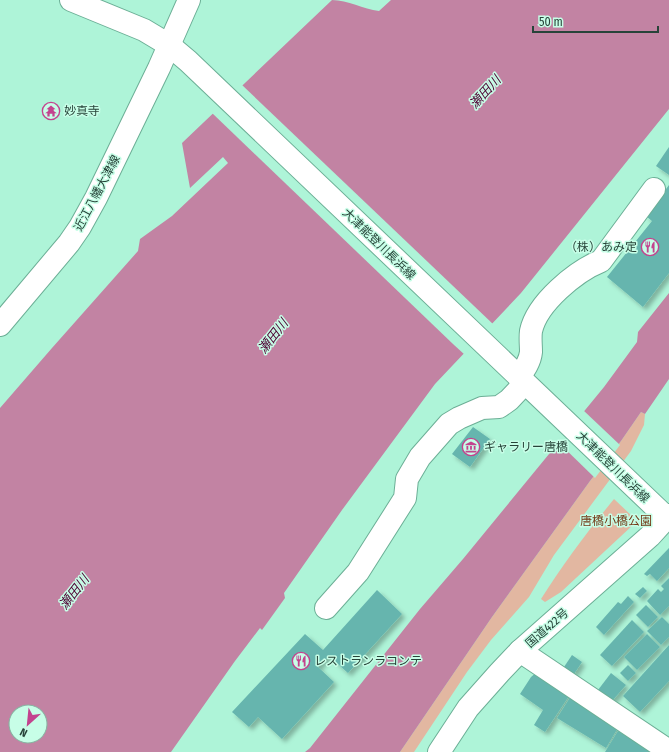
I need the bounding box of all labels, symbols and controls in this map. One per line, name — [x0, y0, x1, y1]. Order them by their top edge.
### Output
scale bar — [533, 8, 658, 34]
text: 50 m — [539, 15, 563, 29]
water label: 瀬田川 — [466, 71, 505, 112]
temple icon: 妙真寺 — [41, 101, 61, 121]
place label: 妙真寺 — [64, 104, 100, 118]
street label: 近江八幡大津線 — [71, 153, 123, 233]
street label: 大津能登川長浜線 — [340, 206, 418, 282]
restaurant icon: （株）あみ定 — [640, 237, 660, 257]
place label: （株）あみ定 — [565, 240, 637, 254]
water label: 瀬田川 — [255, 314, 292, 356]
street label: 大津能登川長浜線 — [574, 429, 652, 505]
museum icon: ギャラリー唐橋 — [461, 437, 481, 457]
place label: ギャラリー唐橋 — [484, 440, 568, 454]
park label: 唐橋小橋公園 — [580, 514, 652, 528]
water label: 瀬田川 — [56, 570, 93, 612]
street label: 国道422号 — [523, 606, 571, 650]
restaurant icon: レストランラコンテ — [291, 651, 311, 671]
place label: レストランラコンテ — [314, 654, 422, 668]
north arrow — [8, 704, 48, 744]
text: N — [18, 725, 30, 740]

